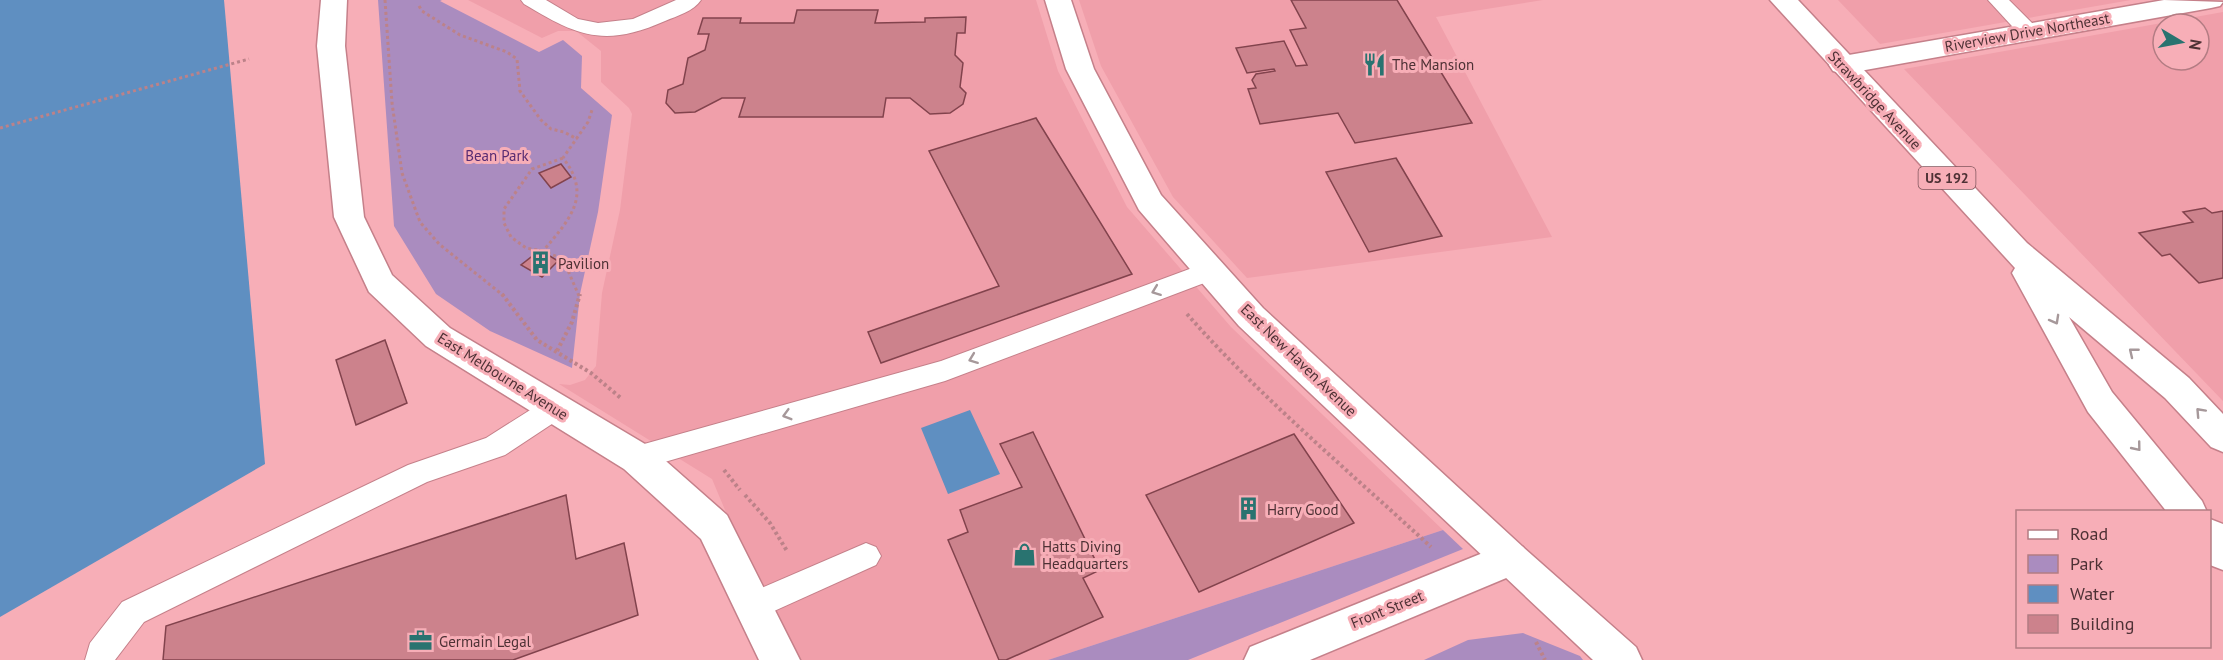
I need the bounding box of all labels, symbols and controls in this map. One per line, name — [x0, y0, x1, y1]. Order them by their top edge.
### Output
street label: Riverview Drive Northeast — [1943, 8, 2111, 56]
north arrow — [2151, 12, 2211, 72]
text: N — [2185, 38, 2207, 52]
street label: Strawbridge Avenue — [1824, 47, 1926, 153]
restaurant icon: The Mansion — [1361, 51, 1387, 77]
place label: The Mansion — [1392, 55, 1474, 74]
park label: Bean Park — [465, 146, 530, 165]
road number: US 192 — [1918, 167, 1976, 189]
building icon: Pavilion — [527, 250, 553, 276]
place label: Pavilion — [558, 254, 609, 273]
one-way arrow — [1151, 283, 1162, 296]
street label: East New Haven Avenue — [1237, 300, 1361, 420]
one-way arrow — [2048, 314, 2059, 325]
street label: East Melbourne Avenue — [434, 328, 572, 424]
one-way arrow — [2129, 348, 2140, 359]
one-way arrow — [968, 352, 979, 364]
one-way arrow — [782, 408, 792, 420]
one-way arrow — [2196, 409, 2207, 419]
one-way arrow — [2130, 440, 2141, 451]
building icon: Harry Good — [1236, 496, 1262, 522]
place label: Harry Good — [1267, 500, 1339, 519]
legend — [2016, 510, 2211, 648]
text: Road — [2070, 522, 2108, 545]
place label: Hatts Diving Headquarters — [1042, 537, 1128, 573]
shop icon: Hatts Diving Headquarters — [1011, 542, 1037, 568]
text: Park — [2070, 552, 2103, 575]
text: Water — [2070, 582, 2114, 605]
street label: Front Street — [1348, 586, 1426, 632]
text: Building — [2070, 612, 2134, 635]
office icon: Germain Legal — [408, 628, 434, 654]
place label: Germain Legal — [439, 632, 532, 651]

